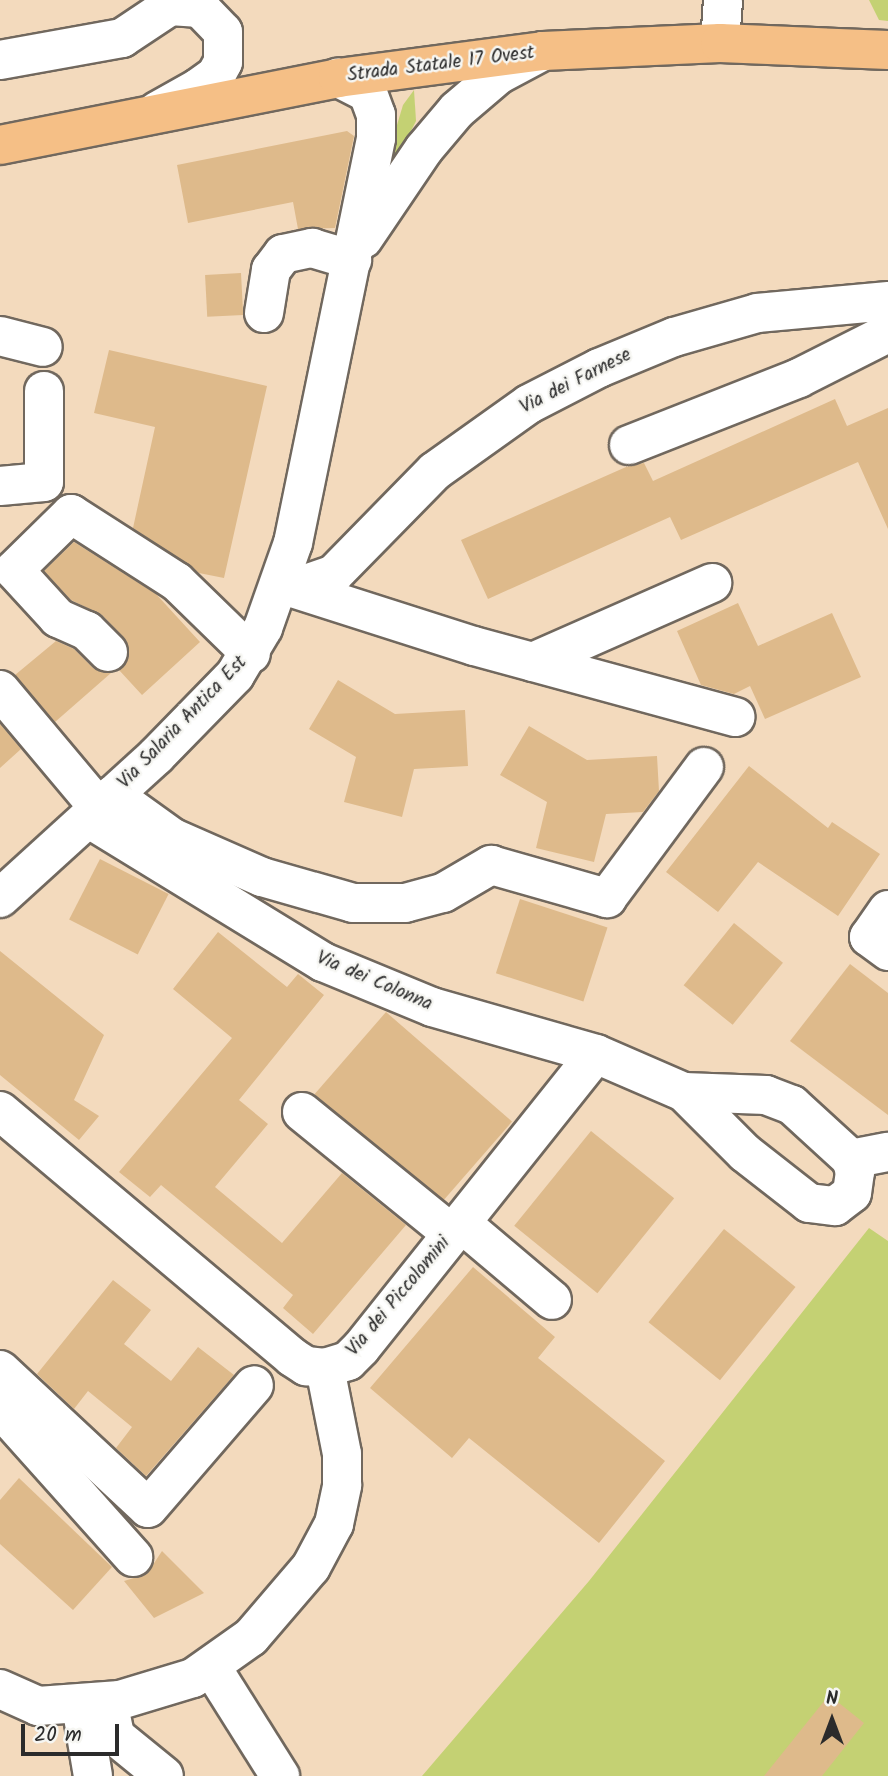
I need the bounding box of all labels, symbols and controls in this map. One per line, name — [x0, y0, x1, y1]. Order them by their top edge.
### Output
street label: Strada Statale 17 Ovest — [346, 42, 536, 88]
street label: Via dei Farnese — [517, 344, 635, 420]
street label: Via Salaria Antica Est — [114, 652, 252, 794]
street label: Via dei Colonna — [313, 947, 435, 1017]
street label: Via dei Piccolomini — [342, 1233, 456, 1361]
text: N — [826, 1684, 838, 1714]
north arrow — [797, 1685, 867, 1755]
scale bar — [24, 1710, 122, 1754]
text: 20 m — [34, 1719, 82, 1752]

